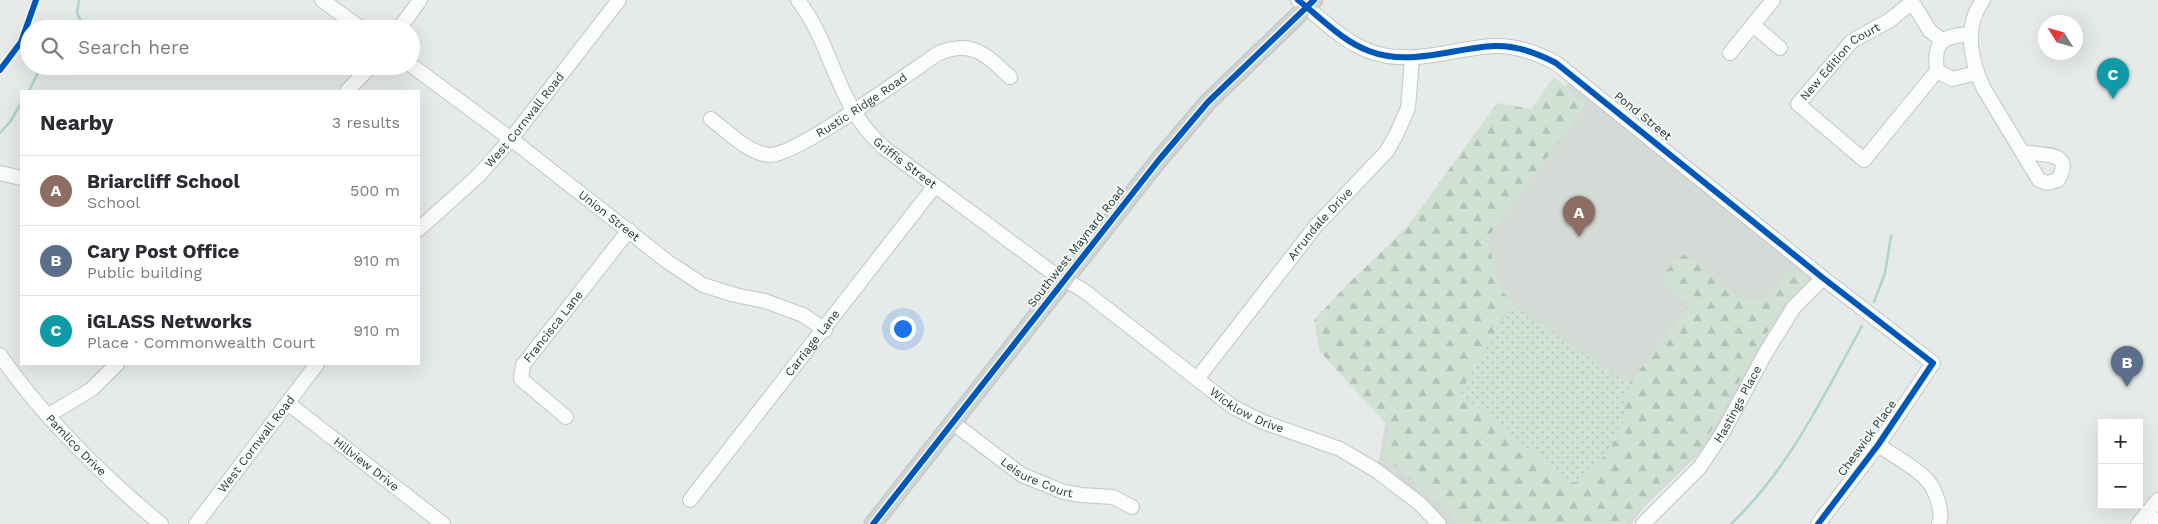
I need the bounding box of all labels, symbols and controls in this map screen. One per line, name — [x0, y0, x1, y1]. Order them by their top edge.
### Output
north arrow — [2038, 15, 2083, 60]
search box — [20, 20, 420, 75]
street label: New Edition Court — [1797, 20, 1882, 103]
icon: search — [38, 34, 66, 62]
text: Search here — [78, 36, 189, 59]
pin: C — [2097, 58, 2129, 99]
street label: West Cornwall Road — [482, 70, 567, 171]
street label: Rustic Ridge Road — [813, 70, 910, 140]
street label: Pond Street — [1612, 89, 1674, 143]
text: Nearby — [40, 110, 113, 135]
text: 3 results — [332, 113, 400, 132]
street label: Griffis Street — [870, 134, 939, 191]
text: Briarcliff School — [87, 170, 240, 193]
text: A — [51, 181, 61, 200]
text: 500 m — [350, 181, 400, 200]
street label: Southwest Maynard Road — [1024, 184, 1128, 310]
street label: Arrundale Drive — [1285, 185, 1355, 263]
street label: Union Street — [576, 188, 643, 244]
text: School — [87, 193, 140, 212]
pin: A — [1563, 196, 1595, 237]
text: Cary Post Office — [87, 240, 239, 263]
text: B — [51, 251, 61, 270]
text: 910 m — [353, 251, 400, 270]
text: Public building — [87, 263, 202, 282]
street label: Francisca Lane — [521, 288, 586, 365]
street label: Carriage Lane — [782, 307, 843, 379]
text: iGLASS Networks — [87, 310, 252, 333]
your location — [890, 316, 916, 342]
text: C — [51, 321, 61, 340]
text: 910 m — [353, 321, 400, 340]
text: Place · Commonwealth Court — [87, 333, 315, 352]
pin: B — [2111, 346, 2143, 387]
street label: Hastings Place — [1711, 363, 1764, 445]
street label: Wicklow Drive — [1207, 384, 1286, 436]
street label: West Cornwall Road — [215, 393, 298, 496]
street label: Cheswick Place — [1835, 397, 1899, 479]
street label: Pamlico Drive — [43, 411, 109, 479]
map controls — [2098, 419, 2143, 509]
button: + — [2098, 419, 2143, 464]
street label: Hillview Drive — [331, 434, 402, 494]
street label: Leisure Court — [998, 454, 1074, 500]
button: − — [2098, 464, 2143, 509]

